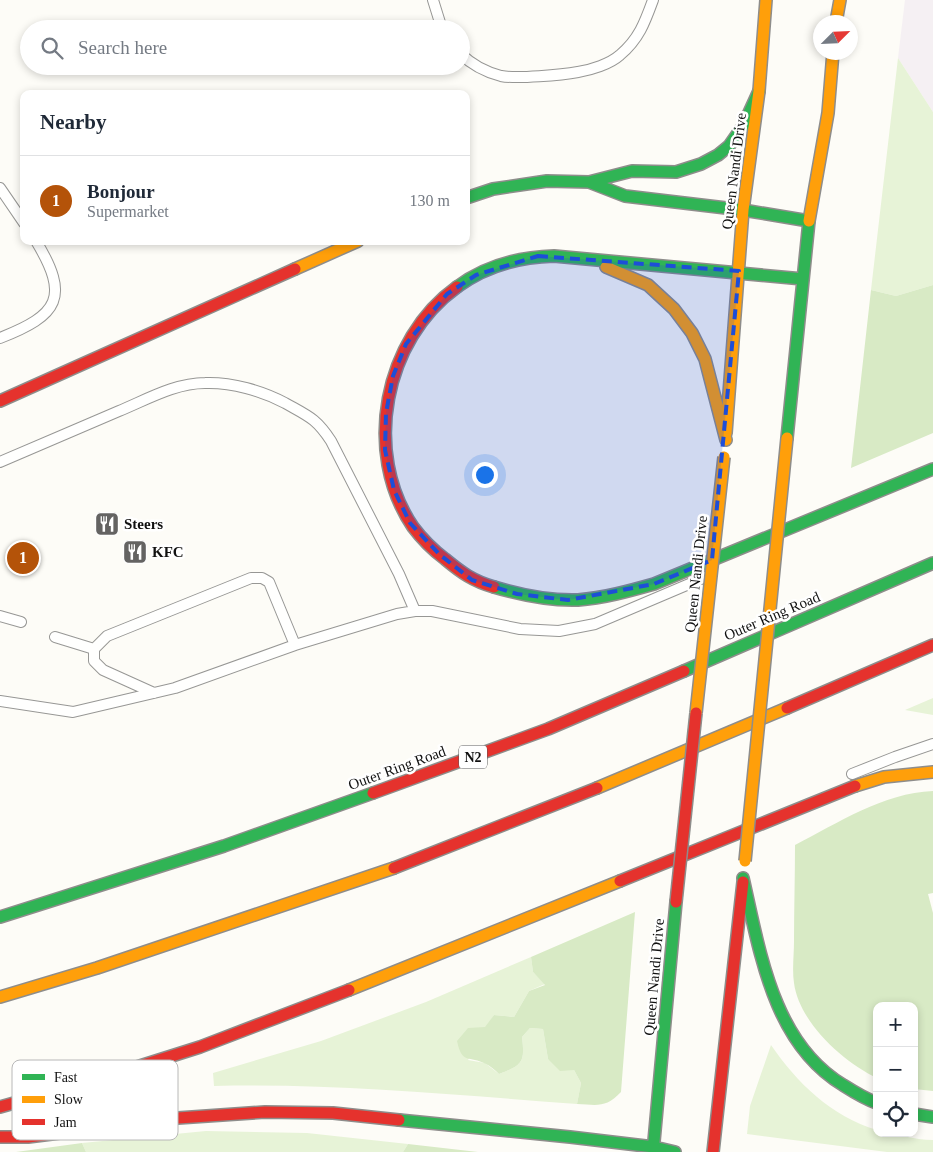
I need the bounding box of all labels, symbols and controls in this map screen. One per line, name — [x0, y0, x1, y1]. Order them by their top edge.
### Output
north arrow — [813, 15, 858, 60]
search box — [20, 20, 470, 75]
icon: search — [38, 34, 66, 62]
text: Search here — [78, 37, 167, 58]
text: Nearby — [40, 110, 107, 134]
street label: Queen Nandi Drive — [719, 111, 749, 230]
text: Bonjour — [87, 181, 155, 202]
text: 1 — [52, 192, 60, 209]
text: 130 m — [410, 192, 450, 209]
text: Supermarket — [87, 203, 169, 220]
your location — [472, 462, 498, 488]
restaurant icon: Steers — [94, 511, 120, 537]
street label: Queen Nandi Drive — [682, 514, 710, 633]
place label: Steers — [124, 516, 163, 532]
pin: 1 — [7, 539, 39, 577]
restaurant icon: KFC — [122, 539, 148, 565]
place label: KFC — [152, 544, 184, 560]
street label: Outer Ring Road — [722, 588, 823, 643]
street label: Outer Ring Road — [346, 743, 448, 793]
road number: N2 — [459, 746, 487, 769]
street label: Queen Nandi Drive — [641, 917, 667, 1036]
map controls — [873, 1002, 918, 1137]
button: + — [873, 1002, 918, 1047]
button: − — [873, 1047, 918, 1092]
legend — [12, 1060, 178, 1140]
text: Fast — [54, 1070, 77, 1085]
text: Slow — [54, 1092, 84, 1107]
button: locate — [873, 1092, 918, 1137]
text: Jam — [54, 1115, 77, 1130]

